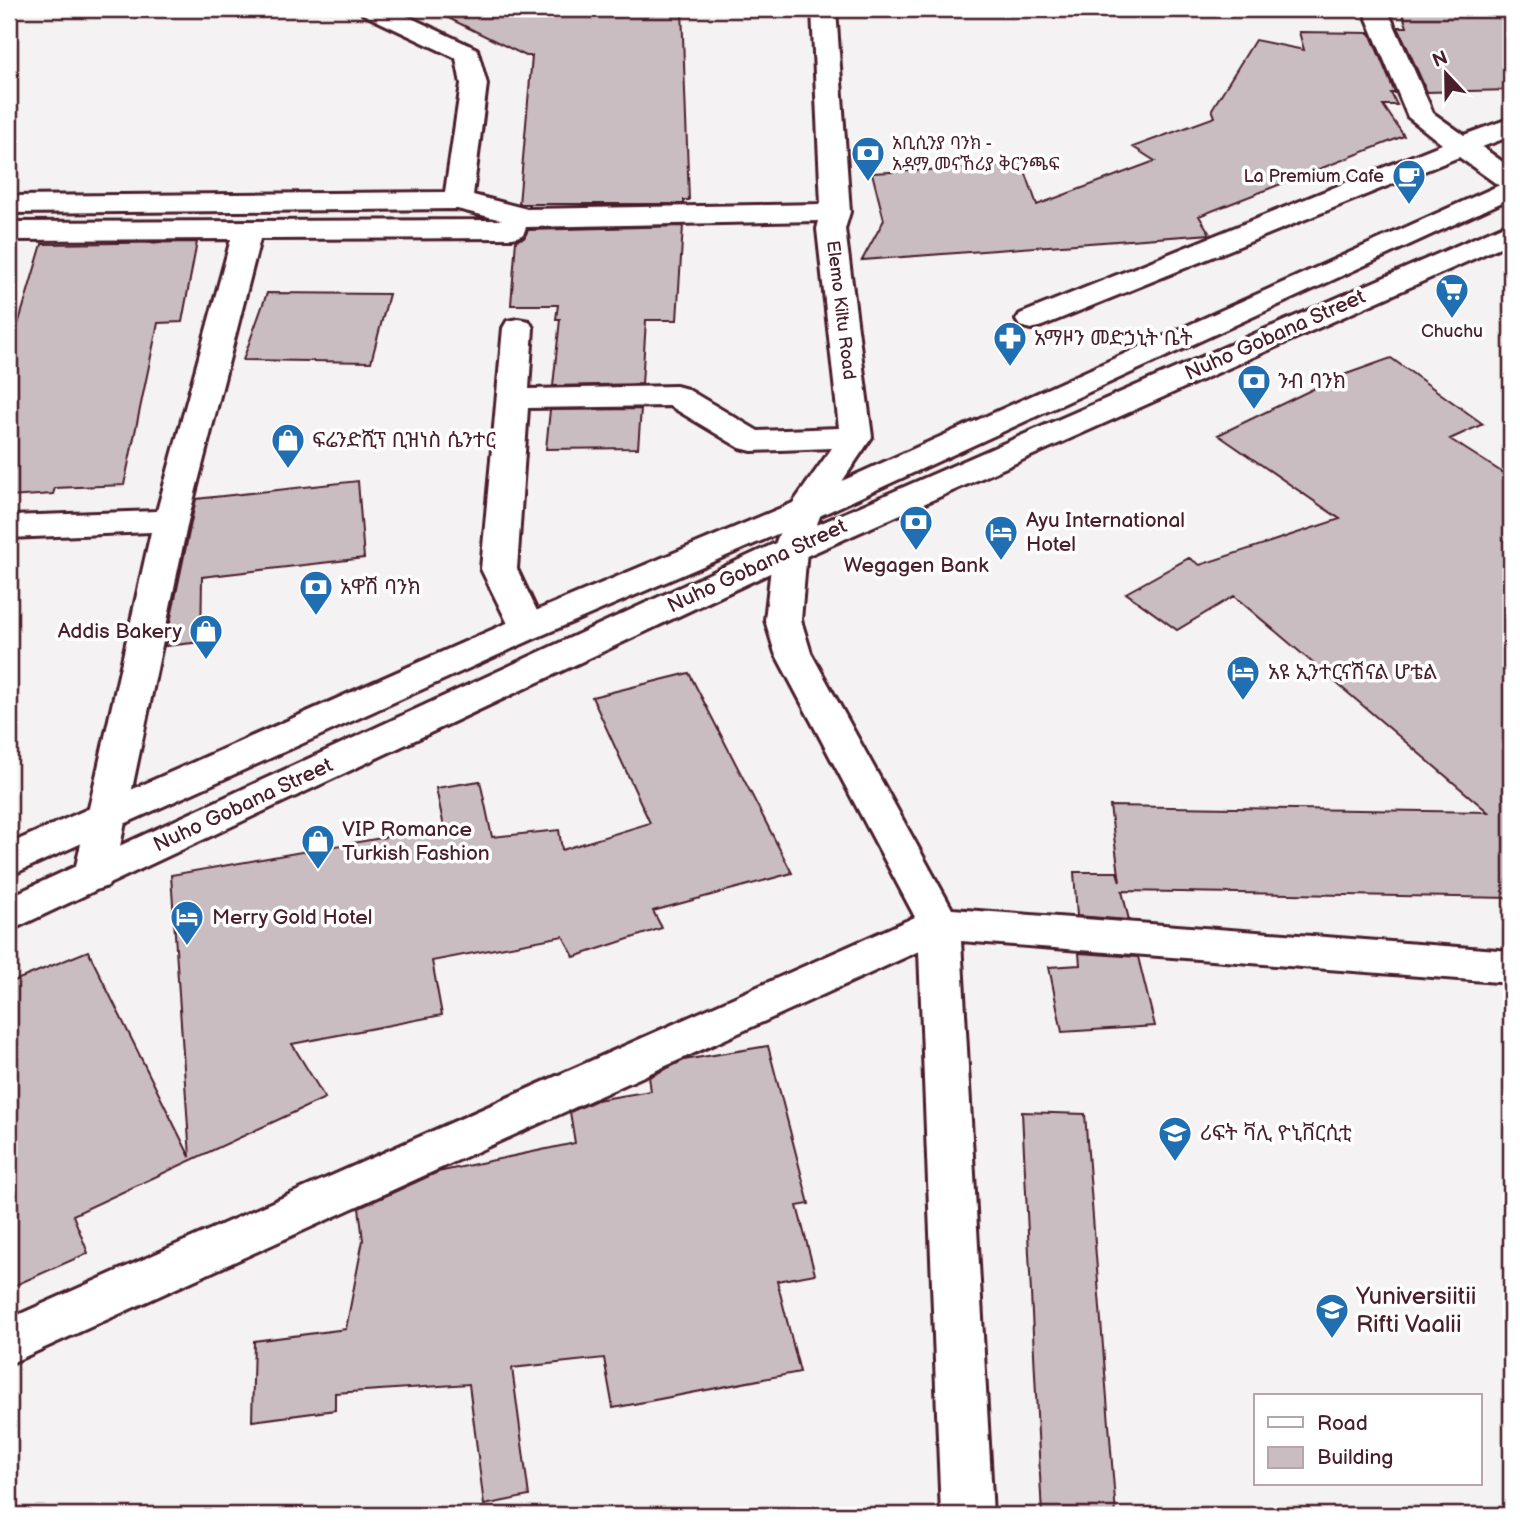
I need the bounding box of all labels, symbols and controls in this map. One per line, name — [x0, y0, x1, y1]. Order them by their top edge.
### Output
north arrow — [1412, 38, 1482, 108]
text: N — [1429, 46, 1451, 73]
place label: አቢሲንያ ባንክ - አዳማ መናኸሪያ ቅርንጫፍ — [892, 133, 1059, 175]
bank icon: አቢሲንያ ባንክ - አዳማ መናኸሪያ ቅርንጫፍ — [849, 134, 887, 183]
cafe icon: La Premium Cafe — [1390, 157, 1428, 206]
place label: La Premium Cafe — [1244, 166, 1384, 187]
street label: Elemo Kiltu Road — [822, 239, 860, 381]
supermarket icon: Chuchu — [1433, 271, 1471, 320]
street label: Nuho Gobana Street — [1181, 284, 1370, 386]
pharmacy icon: አማዞን መድኃኒት ቤት — [991, 319, 1029, 368]
place label: Chuchu — [1421, 321, 1483, 342]
place label: አማዞን መድኃኒት ቤት — [1034, 326, 1193, 351]
bank icon: ንብ ባንክ — [1235, 362, 1273, 411]
place label: ንብ ባንክ — [1278, 369, 1346, 394]
shop icon: ፍሬንድሺፕ ቢዝነስ ሴንተር — [269, 421, 307, 470]
place label: ፍሬንድሺፕ ቢዝነስ ሴንተር — [312, 428, 496, 453]
bank icon: Wegagen Bank — [897, 503, 935, 552]
place label: Ayu International Hotel — [1026, 508, 1185, 557]
street label: Nuho Gobana Street — [663, 513, 851, 618]
hotel icon: Ayu International Hotel — [982, 513, 1020, 562]
place label: Wegagen Bank — [844, 553, 989, 578]
bank icon: አዋሽ ባንክ — [297, 568, 335, 617]
place label: አዋሽ ባንክ — [340, 575, 421, 600]
shop icon: Addis Bakery — [187, 612, 225, 661]
place label: Addis Bakery — [58, 619, 182, 644]
hotel icon: አዩ ኢንተርናሽናል ሆቴል — [1224, 653, 1262, 702]
place label: አዩ ኢንተርናሽናል ሆቴል — [1268, 660, 1437, 685]
street label: Nuho Gobana Street — [149, 752, 337, 857]
place label: VIP Romance Turkish Fashion — [342, 817, 490, 866]
shop icon: VIP Romance Turkish Fashion — [299, 822, 337, 871]
hotel icon: Merry Gold Hotel — [168, 898, 206, 947]
place label: Merry Gold Hotel — [212, 905, 372, 930]
school or university icon: ሪፍት ቫሊ ዮኒቨርሲቲ — [1156, 1114, 1194, 1163]
place label: ሪፍት ቫሊ ዮኒቨርሲቲ — [1200, 1121, 1352, 1146]
place label: Yuniversiitii Rifti Vaalii — [1355, 1282, 1476, 1339]
school or university icon: Yuniversiitii Rifti Vaalii — [1313, 1291, 1351, 1340]
legend — [1254, 1394, 1482, 1486]
text: Road — [1317, 1411, 1368, 1436]
text: Building — [1317, 1445, 1393, 1470]

